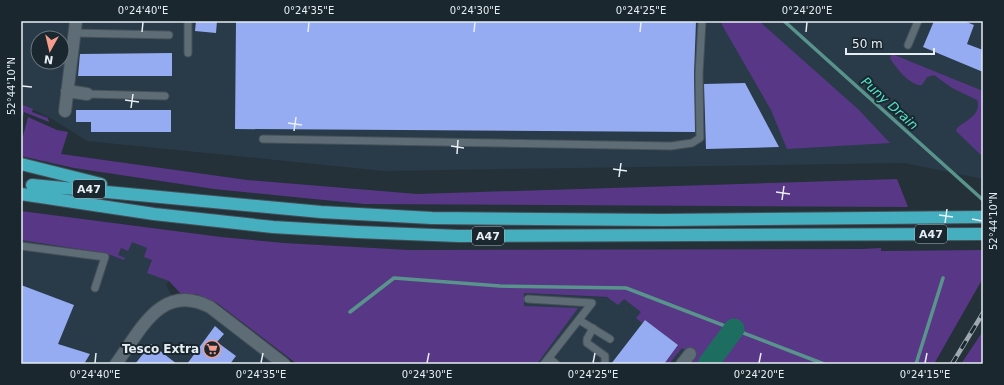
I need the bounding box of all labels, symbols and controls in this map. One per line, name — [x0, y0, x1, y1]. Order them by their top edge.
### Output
text: 0°24'40"E — [118, 5, 168, 16]
text: 0°24'35"E — [284, 5, 334, 16]
text: 0°24'30"E — [450, 5, 500, 16]
text: 0°24'25"E — [616, 5, 666, 16]
text: 0°24'20"E — [782, 5, 832, 16]
north arrow — [30, 30, 70, 70]
scale bar — [846, 30, 934, 56]
text: 50 m — [852, 37, 883, 51]
text: N — [43, 52, 54, 66]
text: 52°44'10"N — [6, 57, 17, 115]
water label: Puny Drain — [858, 74, 921, 133]
road number: A47 — [73, 180, 105, 198]
text: 52°44'10"N — [988, 192, 999, 250]
road number: A47 — [915, 225, 947, 243]
road number: A47 — [472, 227, 504, 245]
supermarket icon: Tesco Extra — [202, 339, 222, 359]
place label: Tesco Extra — [122, 342, 199, 356]
text: 0°24'40"E — [70, 369, 120, 380]
text: 0°24'35"E — [236, 369, 286, 380]
text: 0°24'30"E — [402, 369, 452, 380]
text: 0°24'25"E — [568, 369, 618, 380]
text: 0°24'20"E — [734, 369, 784, 380]
text: 0°24'15"E — [900, 369, 950, 380]

